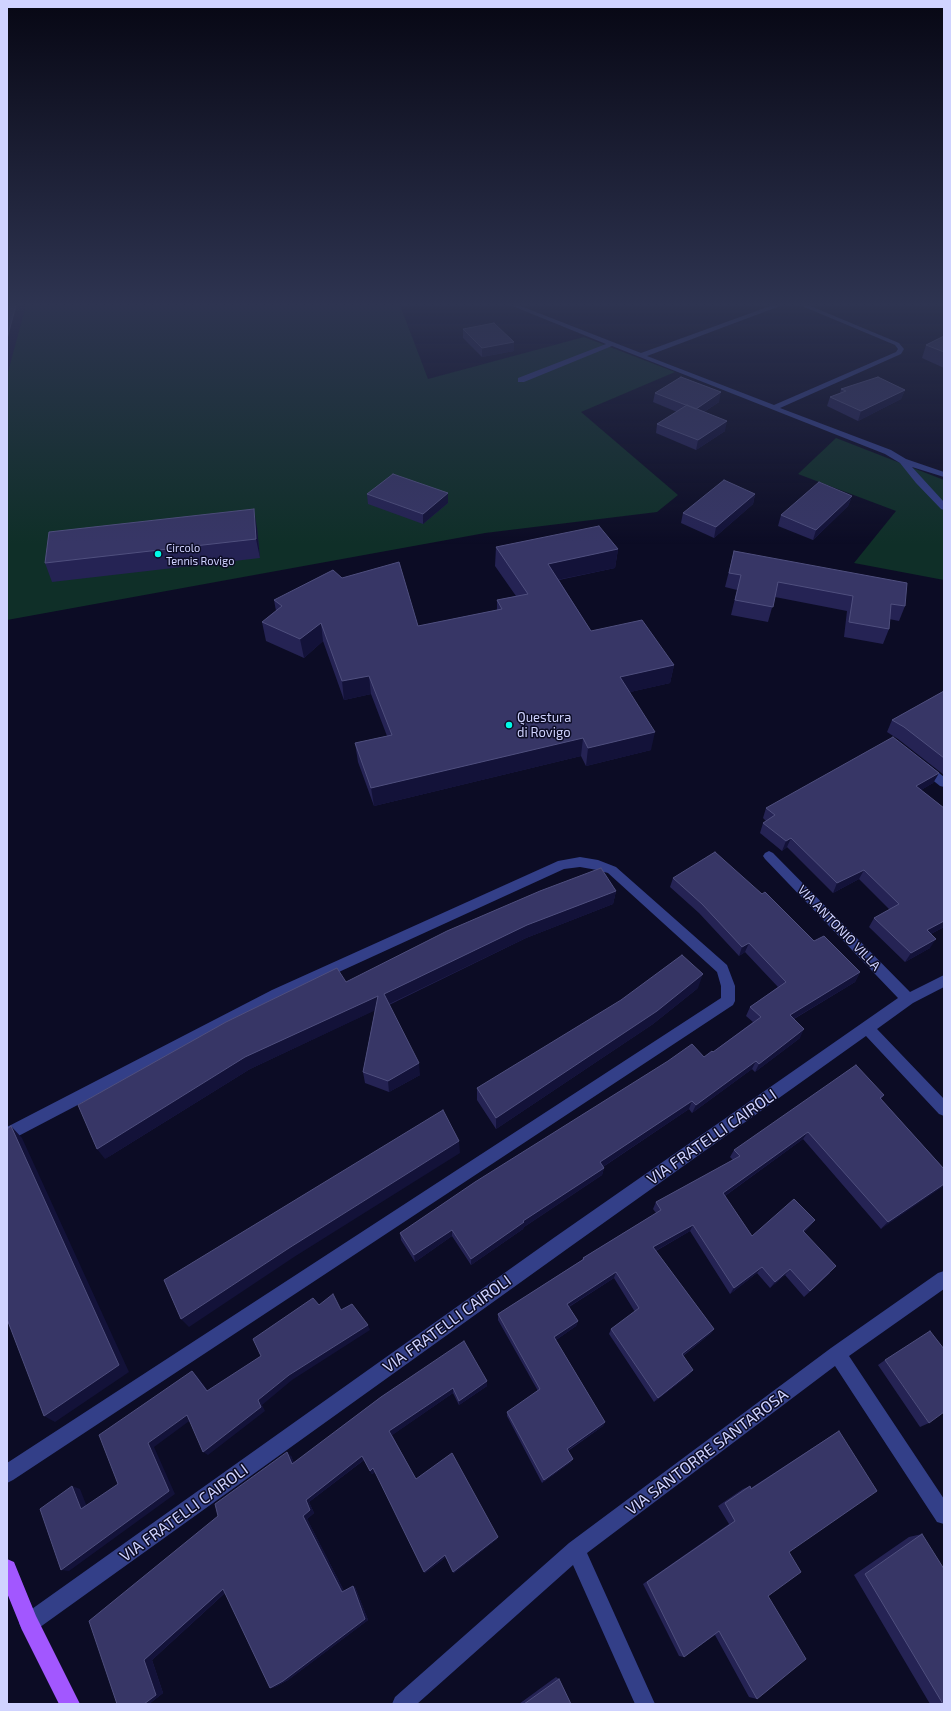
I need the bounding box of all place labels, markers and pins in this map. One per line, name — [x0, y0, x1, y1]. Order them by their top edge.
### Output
place label: Circolo Tennis Rovigo — [166, 541, 234, 567]
marker: Circolo Tennis Rovigo — [153, 549, 163, 559]
place label: Questura di Rovigo — [517, 710, 571, 741]
marker: Questura di Rovigo — [504, 720, 514, 730]

